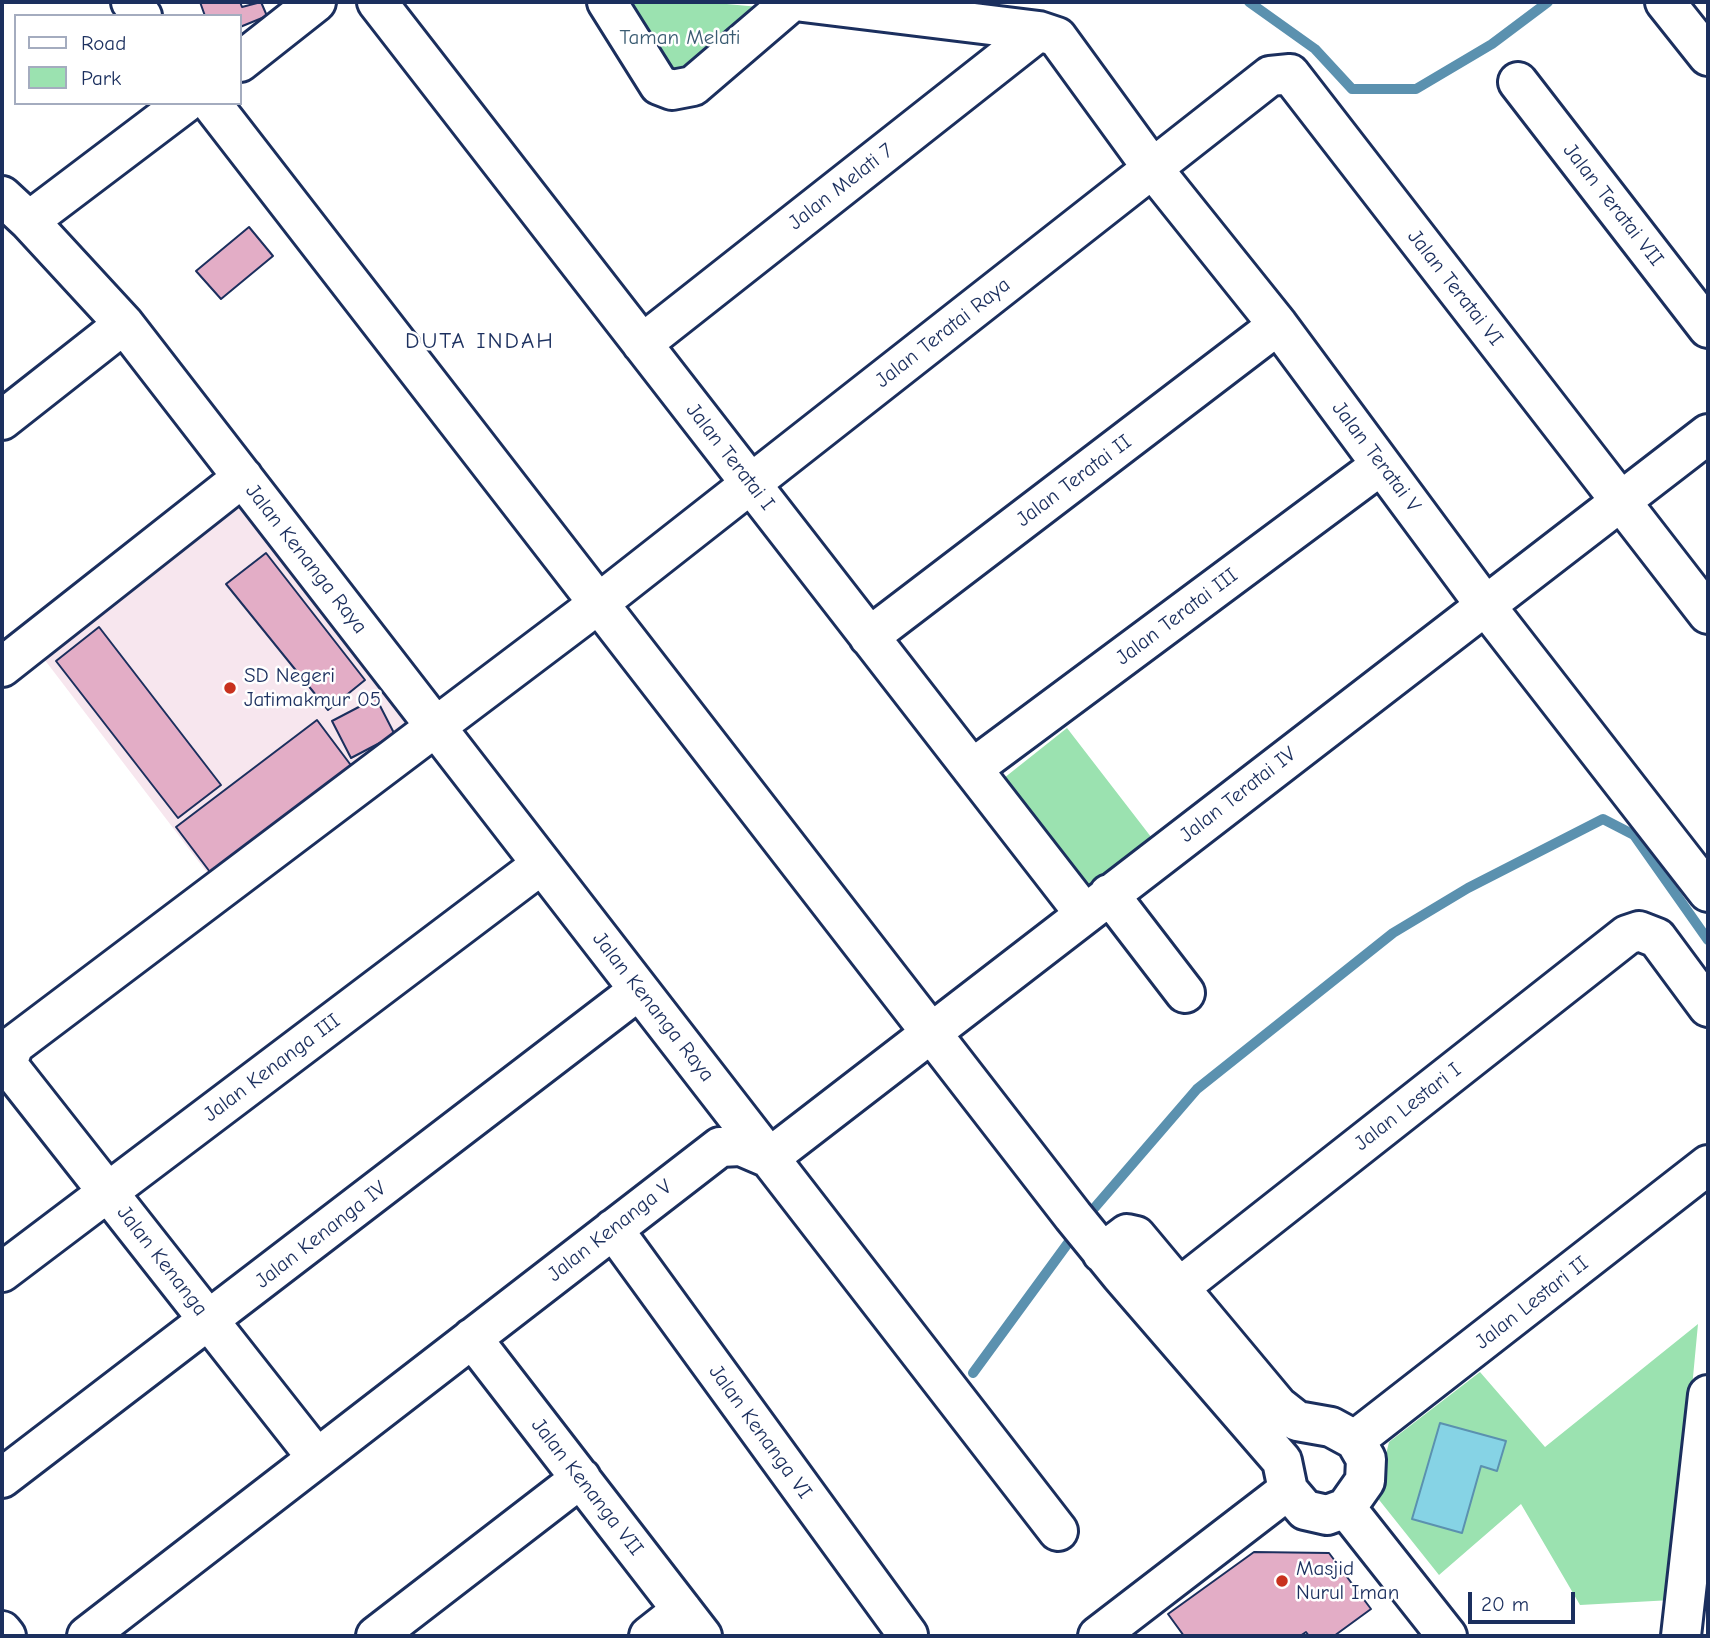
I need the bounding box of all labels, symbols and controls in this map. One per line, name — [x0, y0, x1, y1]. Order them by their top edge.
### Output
legend — [14, 14, 242, 105]
park label: Taman Melati — [619, 25, 741, 51]
text: Road — [81, 31, 126, 55]
text: Park — [81, 66, 121, 90]
street label: Jalan Melati 7 — [784, 138, 898, 236]
street label: Jalan Teratai VII — [1557, 139, 1669, 271]
street label: Jalan Teratai VI — [1402, 225, 1508, 351]
street label: Jalan Teratai Raya — [871, 273, 1015, 393]
district label: DUTA INDAH — [406, 327, 554, 355]
street label: Jalan Teratai V — [1326, 397, 1426, 517]
street label: Jalan Teratai I — [680, 398, 780, 516]
street label: Jalan Teratai II — [1011, 430, 1137, 532]
street label: Jalan Kenanga Raya — [240, 479, 372, 639]
street label: Jalan Teratai III — [1111, 563, 1243, 671]
place label: SD Negeri Jatimakmur 05 — [244, 663, 381, 713]
marker: SD Negeri Jatimakmur 05 — [222, 680, 238, 696]
street label: Jalan Teratai IV — [1175, 742, 1301, 848]
street label: Jalan Kenanga Raya — [587, 927, 719, 1087]
street label: Jalan Kenanga III — [199, 1008, 345, 1128]
street label: Jalan Lestari I — [1350, 1058, 1466, 1156]
street label: Jalan Kenanga V — [543, 1175, 677, 1287]
street label: Jalan Kenanga IV — [250, 1176, 392, 1294]
street label: Jalan Kenanga — [111, 1201, 213, 1321]
street label: Jalan Lestari II — [1470, 1251, 1594, 1355]
street label: Jalan Kenanga VI — [703, 1360, 817, 1504]
street label: Jalan Kenanga VII — [525, 1413, 649, 1561]
place label: Masjid Nurul Iman — [1296, 1556, 1399, 1606]
marker: Masjid Nurul Iman — [1274, 1573, 1290, 1589]
scale bar — [1472, 1578, 1579, 1622]
text: 20 m — [1481, 1592, 1529, 1616]

